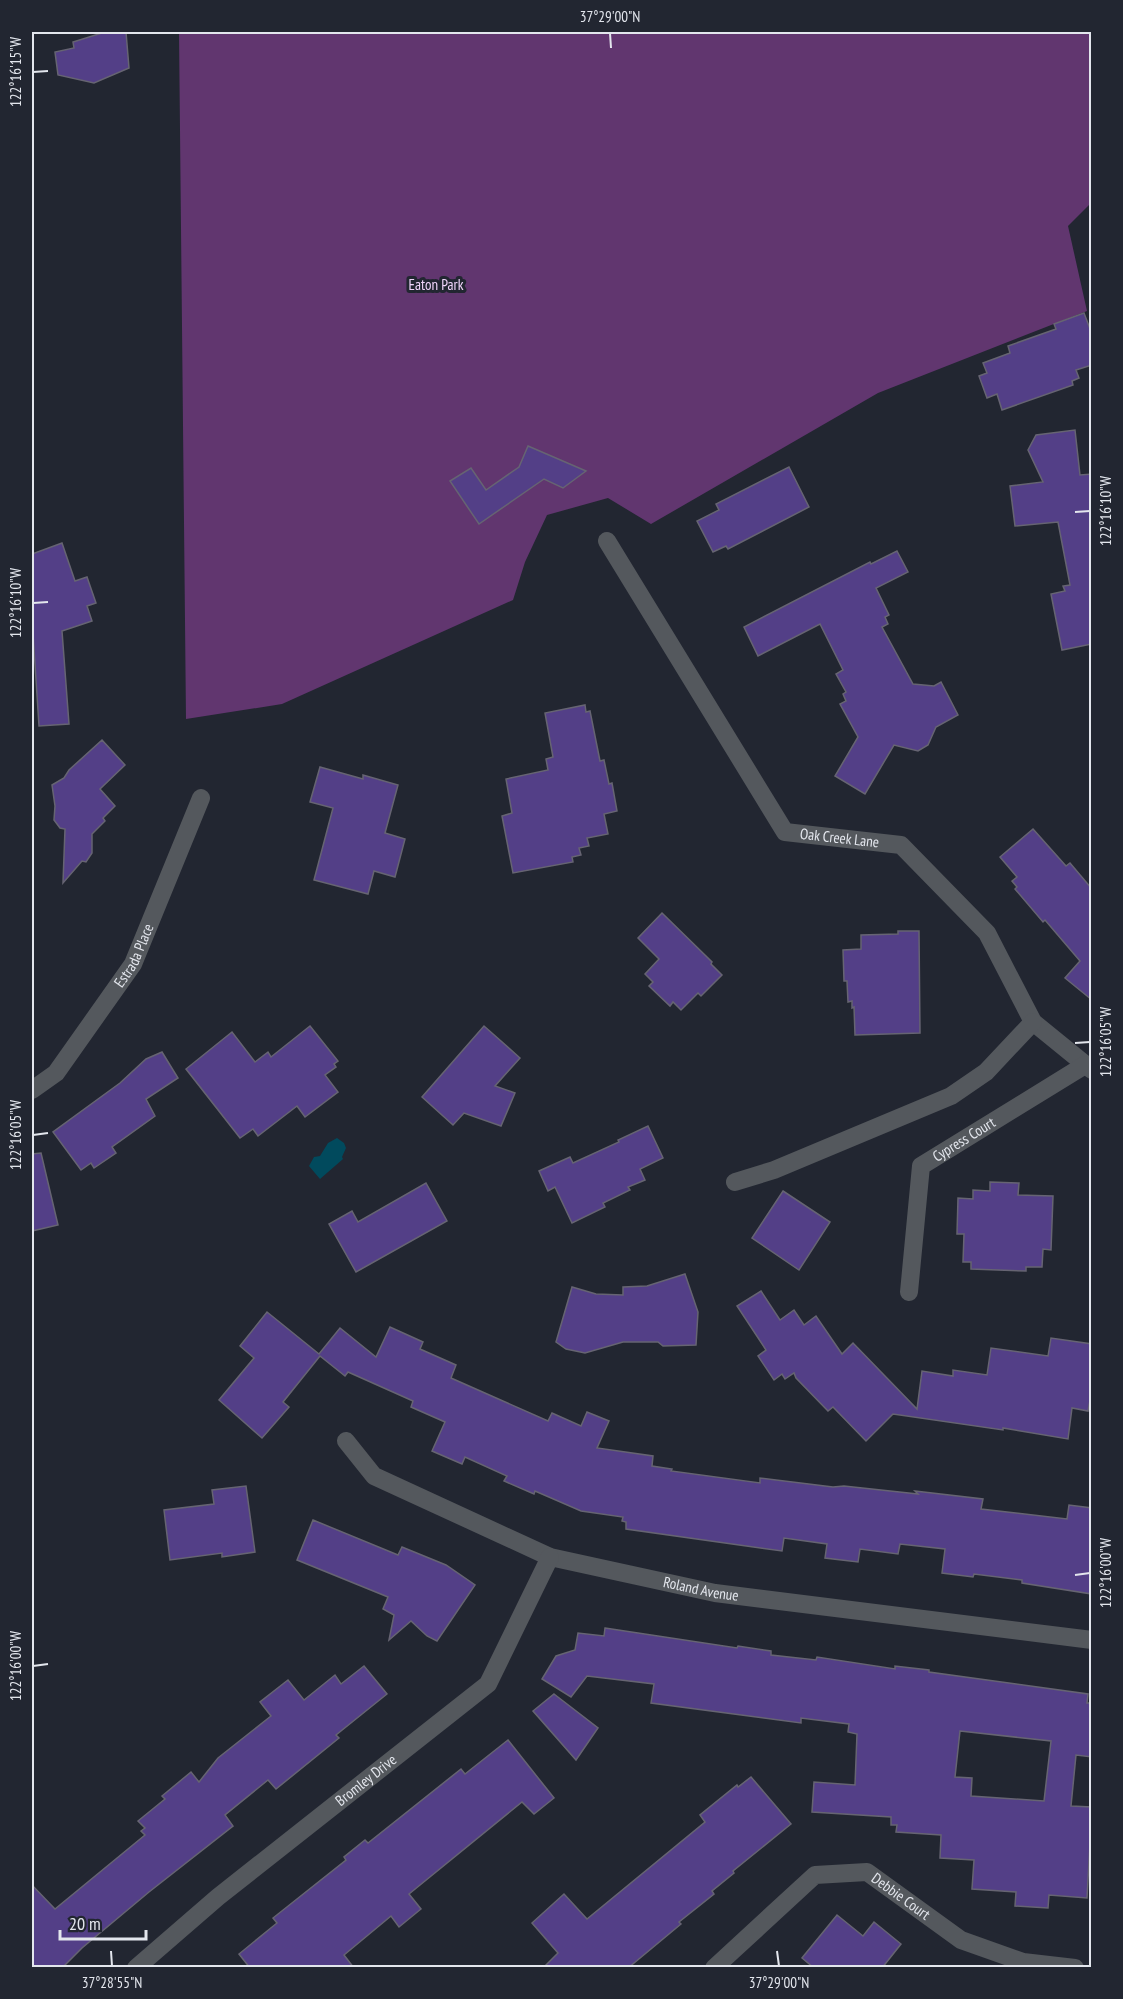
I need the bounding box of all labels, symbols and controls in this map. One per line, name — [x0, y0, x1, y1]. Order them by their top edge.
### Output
text: 37°29'00"N — [580, 7, 640, 26]
text: 122°16'15"W — [6, 37, 25, 107]
park label: Eaton Park — [409, 275, 464, 294]
text: 122°16'10"W — [1096, 476, 1115, 546]
text: 122°16'10"W — [6, 568, 25, 638]
street label: Oak Creek Lane — [799, 824, 880, 851]
street label: Estrada Place — [110, 921, 158, 991]
text: 122°16'05"W — [1096, 1007, 1115, 1077]
text: 122°16'05"W — [6, 1100, 25, 1170]
street label: Cypress Court — [929, 1113, 999, 1166]
text: 122°16'00"W — [1096, 1538, 1115, 1608]
street label: Roland Avenue — [662, 1572, 740, 1605]
text: 122°16'00"W — [6, 1631, 25, 1701]
street label: Bromley Drive — [331, 1750, 400, 1810]
street label: Debbie Court — [868, 1868, 934, 1924]
scale bar — [60, 1903, 146, 1941]
text: 20 m — [69, 1912, 101, 1935]
text: 37°28'55"N — [82, 1973, 142, 1992]
text: 37°29'00"N — [749, 1973, 809, 1992]

